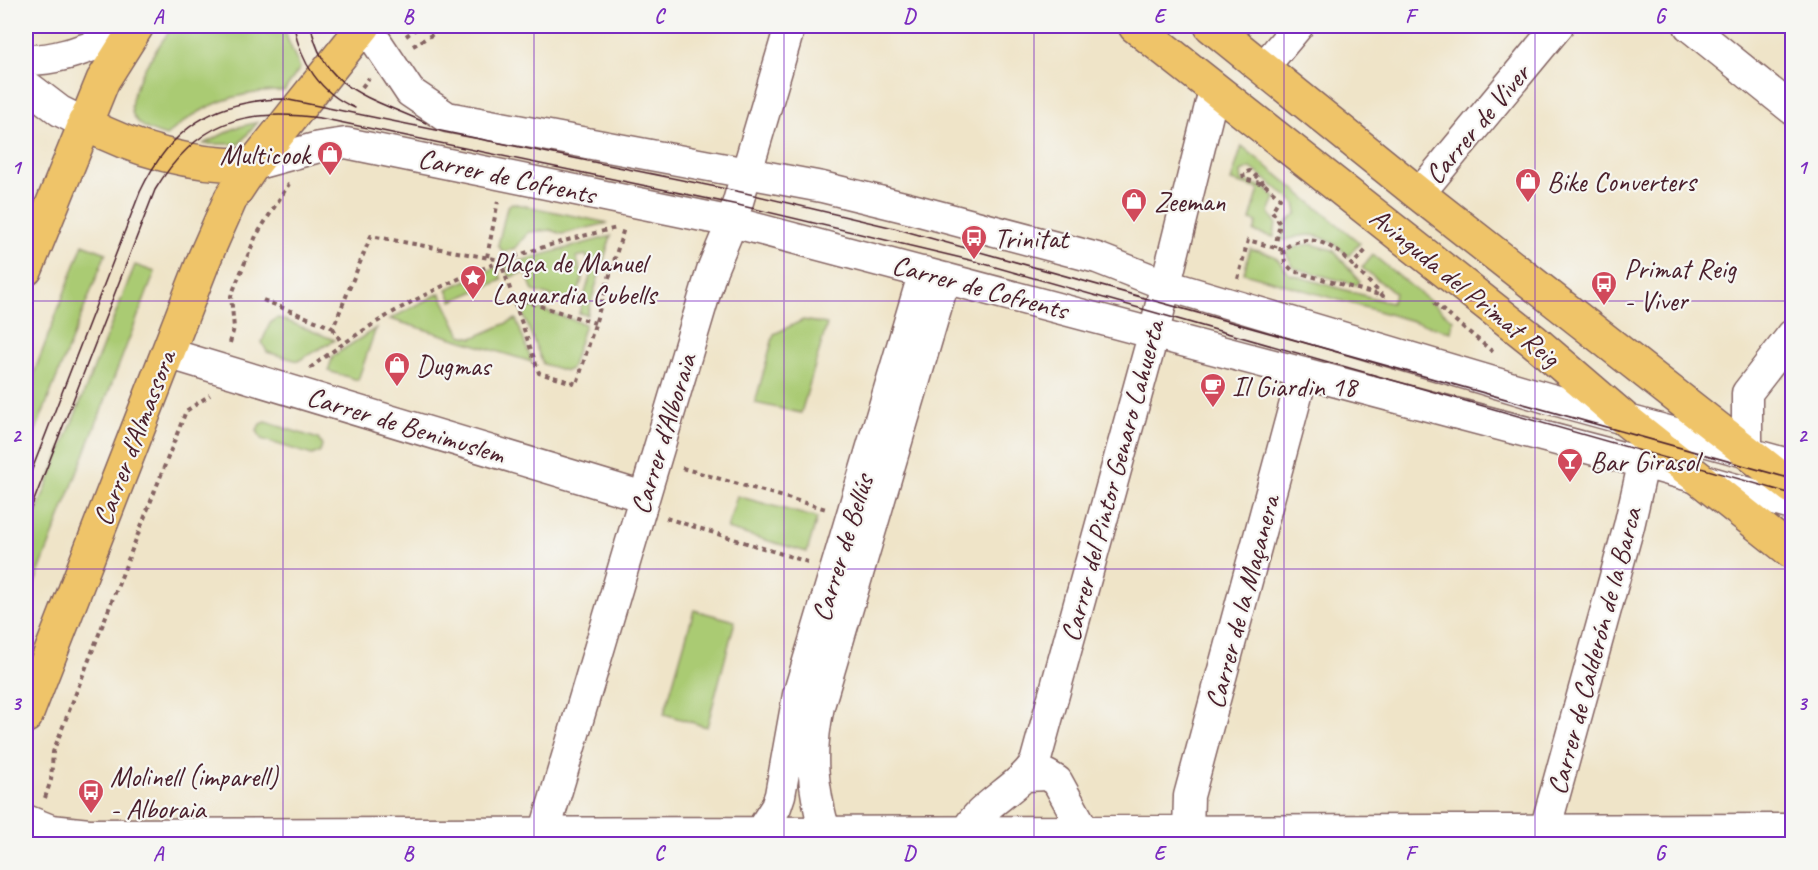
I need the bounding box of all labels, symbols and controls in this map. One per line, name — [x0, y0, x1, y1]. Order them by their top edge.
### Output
text: A — [153, 4, 165, 29]
text: B — [403, 4, 415, 29]
text: C — [654, 4, 666, 29]
text: D — [903, 4, 917, 29]
text: E — [1154, 4, 1168, 29]
text: F — [1405, 4, 1419, 29]
text: G — [1655, 4, 1668, 29]
street label: Carrer de Viver — [1417, 55, 1539, 191]
place label: Multicook — [220, 137, 313, 172]
shop icon: Multicook — [315, 139, 345, 177]
street label: Carrer de Cofrents — [415, 140, 601, 212]
text: 1 — [12, 155, 23, 180]
text: 1 — [1798, 155, 1809, 180]
place label: Bike Converters — [1547, 164, 1698, 199]
shop icon: Bike Converters — [1513, 166, 1543, 204]
place label: Zeeman — [1154, 184, 1226, 219]
shop icon: Zeeman — [1119, 186, 1149, 224]
street label: Avinguda del Primat Reig — [1363, 200, 1568, 375]
place label: Trinitat — [994, 221, 1071, 256]
bus stop icon: Trinitat — [959, 223, 989, 261]
place label: Plaça de Manuel Laguardia Cubells — [492, 245, 659, 312]
street label: Carrer de Cofrents — [888, 247, 1074, 328]
place label: Primat Reig - Viver — [1624, 251, 1737, 318]
place icon: Plaça de Manuel Laguardia Cubells — [458, 263, 488, 301]
bus stop icon: Primat Reig - Viver — [1589, 269, 1619, 307]
street label: Carrer del Pintor Genaro Lahuerta — [1052, 314, 1172, 645]
street label: Carrer d'Almassora — [85, 343, 184, 530]
place label: Dugmas — [416, 348, 493, 383]
street label: Carrer d'Alboraia — [622, 348, 704, 518]
shop icon: Dugmas — [382, 350, 412, 388]
place label: Il Giardin 18 — [1232, 369, 1359, 404]
cafe icon: Il Giardin 18 — [1198, 371, 1228, 409]
street label: Carrer de Benimuslem — [303, 378, 510, 472]
text: 2 — [12, 423, 23, 448]
text: 2 — [1798, 423, 1809, 448]
place label: Bar Girasol — [1590, 444, 1704, 479]
bar icon: Bar Girasol — [1555, 446, 1585, 484]
street label: Carrer de Bellús — [803, 468, 882, 626]
street label: Carrer de la Maçanera — [1197, 489, 1288, 712]
street label: Carrer de Calderón de la Barca — [1539, 502, 1650, 798]
text: 3 — [12, 691, 23, 716]
text: 3 — [1798, 691, 1809, 716]
place label: Molinell (imparell) - Alboraia — [110, 759, 280, 826]
bus stop icon: Molinell (imparell) - Alboraia — [76, 777, 106, 815]
text: A — [153, 841, 165, 866]
text: B — [403, 841, 415, 866]
text: C — [654, 841, 666, 866]
text: D — [903, 841, 917, 866]
text: E — [1154, 841, 1168, 866]
text: F — [1405, 841, 1419, 866]
text: G — [1655, 841, 1668, 866]

